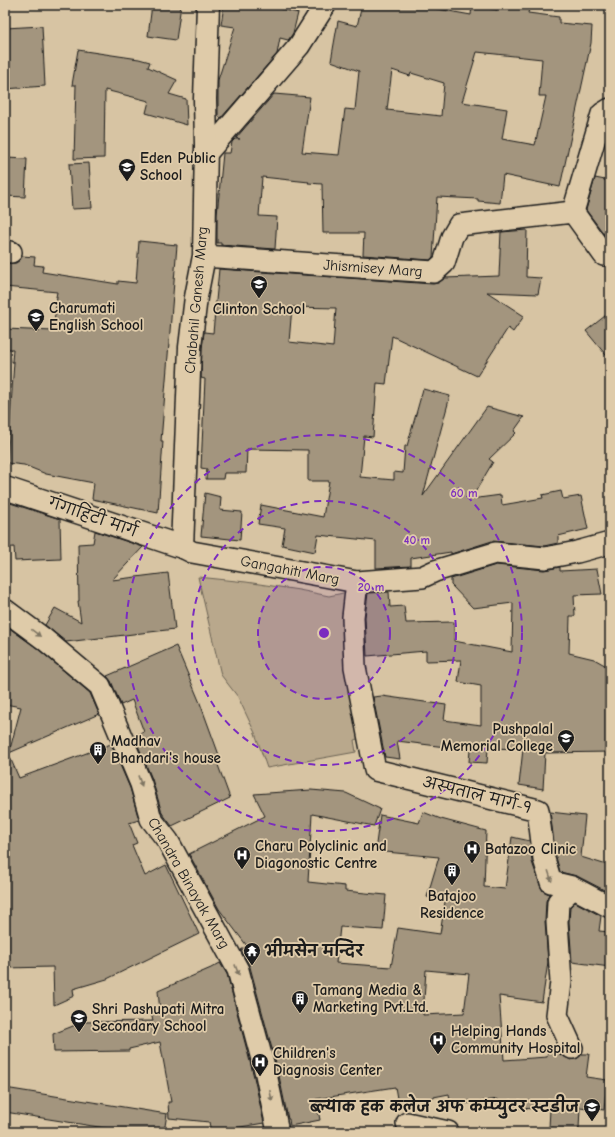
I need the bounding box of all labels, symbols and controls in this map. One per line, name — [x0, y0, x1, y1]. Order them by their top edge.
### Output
place label: Eden Public School — [140, 149, 216, 184]
school or university icon: Eden Public School — [117, 157, 137, 182]
street label: Chabahil Ganesh Marg — [181, 226, 211, 374]
street label: Jhismisey Marg — [323, 256, 423, 280]
school or university icon: Clinton School — [249, 274, 269, 299]
place label: Charumati English School — [49, 299, 143, 334]
place label: Clinton School — [213, 300, 305, 318]
school or university icon: Charumati English School — [26, 307, 46, 332]
text: 60 m — [451, 486, 477, 500]
street label: गंगाहिटी मार्ग — [45, 490, 141, 541]
text: 40 m — [404, 533, 430, 547]
street label: Gangahiti Marg — [239, 552, 341, 588]
text: 20 m — [358, 580, 384, 594]
centre of rings — [317, 626, 331, 640]
one-way arrow — [31, 629, 41, 637]
place label: Pushpalal Memorial College — [441, 720, 553, 755]
school or university icon: Pushpalal Memorial College — [556, 728, 576, 753]
place label: Madhav Bhandari's house — [111, 732, 221, 767]
building icon: Madhav Bhandari's house — [88, 740, 108, 765]
street label: अस्पताल मार्ग-१ — [420, 770, 534, 817]
one-way arrow — [137, 776, 143, 788]
street label: Chandra Binayak Marg — [144, 814, 234, 952]
place label: Charu Polyclinic and Diagonostic Centre — [255, 837, 387, 872]
hospital icon: Batazoo Clinic — [462, 839, 482, 864]
place label: Batazoo Clinic — [485, 840, 576, 858]
hospital icon: Charu Polyclinic and Diagonostic Centre — [232, 845, 252, 870]
building icon: Batajoo Residence — [442, 861, 462, 886]
one-way arrow — [547, 870, 553, 882]
place label: Batajoo Residence — [420, 887, 484, 922]
place label: भीमसेन मन्दिर — [264, 938, 365, 960]
temple icon: भीमसेन मन्दिर — [242, 941, 262, 966]
one-way arrow — [235, 965, 241, 977]
place label: Tamang Media & Marketing Pvt.Ltd. — [313, 981, 429, 1016]
building icon: Tamang Media & Marketing Pvt.Ltd. — [290, 989, 310, 1014]
place label: Shri Pashupati Mitra Secondary School — [92, 1000, 224, 1035]
school or university icon: Shri Pashupati Mitra Secondary School — [69, 1008, 89, 1033]
place label: Helping Hands Community Hospital — [451, 1022, 580, 1057]
hospital icon: Helping Hands Community Hospital — [428, 1030, 448, 1055]
place label: Children's Diagnosis Center — [273, 1044, 382, 1079]
hospital icon: Children's Diagnosis Center — [250, 1052, 270, 1077]
one-way arrow — [268, 1090, 274, 1102]
place label: ब्ल्याक हक कलेज अफ कम्प्युटर स्टडीज — [308, 1094, 581, 1119]
school or university icon: ब्ल्याक हक कलेज अफ कम्प्युटर स्टडीज — [582, 1097, 602, 1122]

